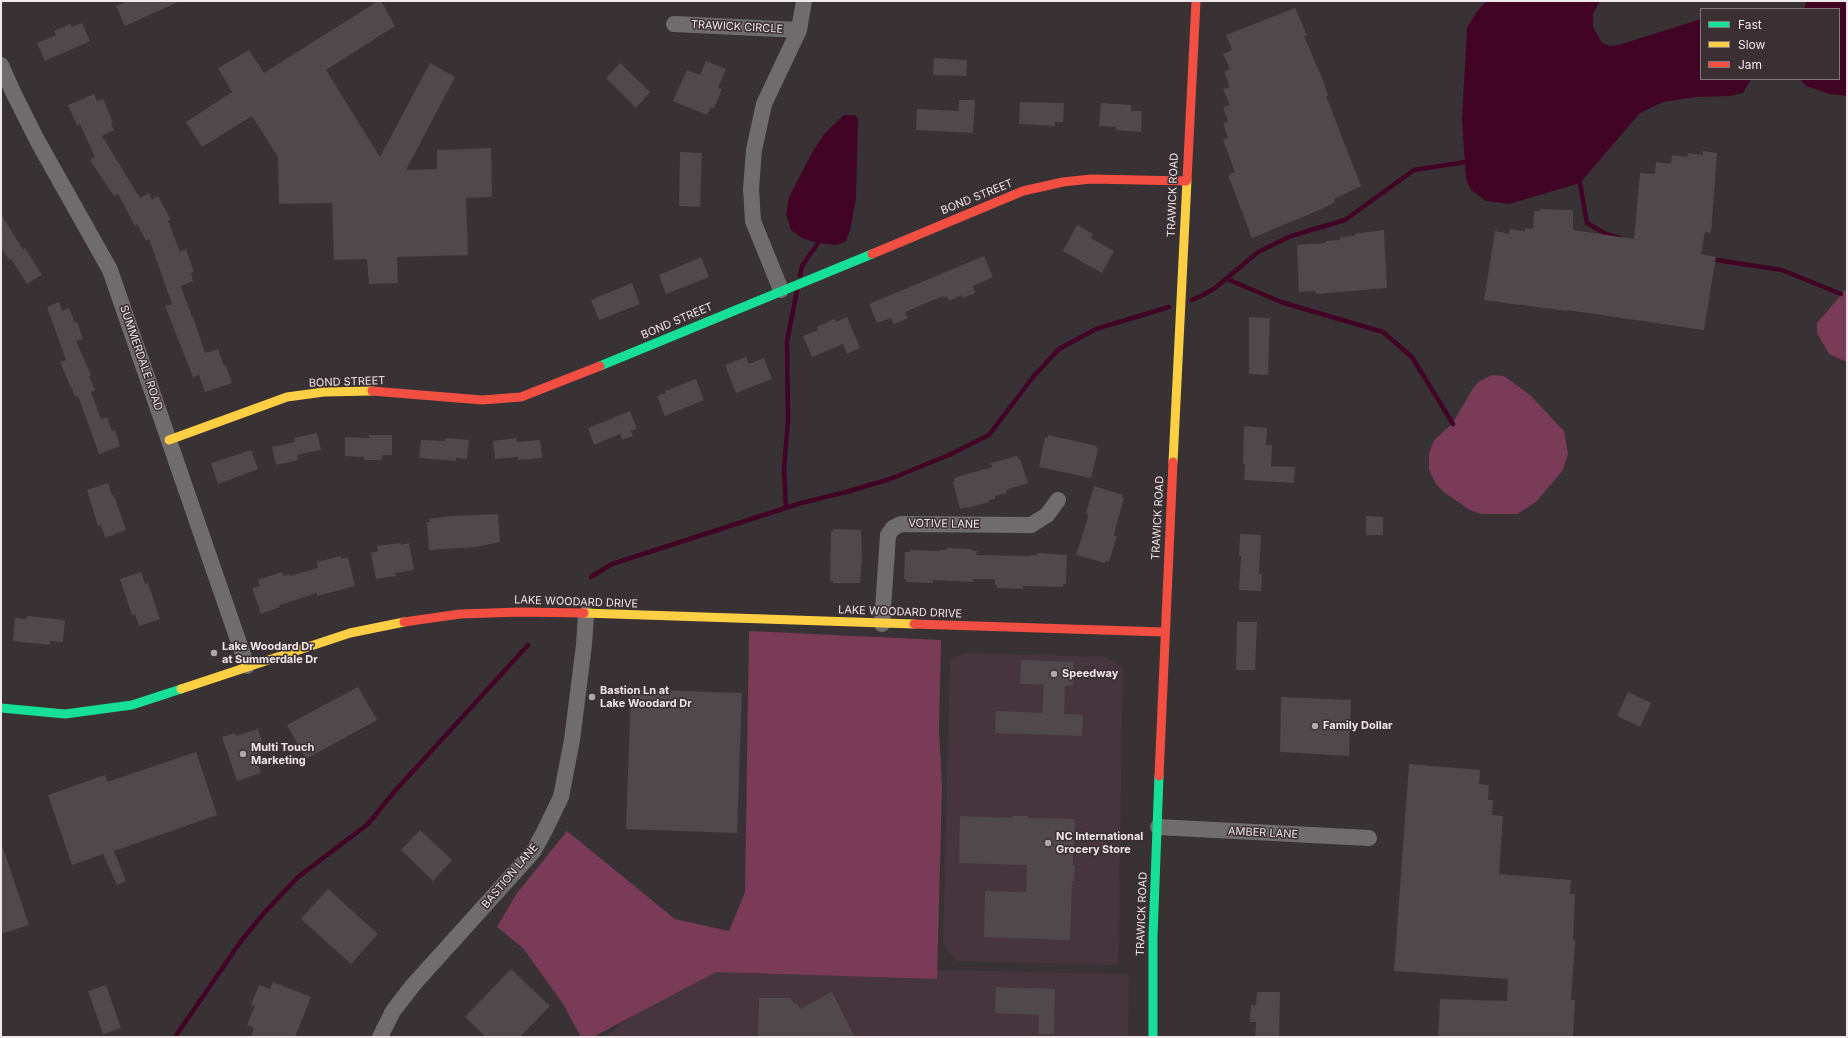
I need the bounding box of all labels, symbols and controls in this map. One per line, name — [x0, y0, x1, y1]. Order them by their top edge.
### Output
legend — [1700, 8, 1840, 80]
text: Fast — [1738, 17, 1762, 32]
street label: TRAWICK CIRCLE — [691, 18, 783, 36]
text: Slow — [1738, 37, 1765, 52]
text: Jam — [1738, 57, 1762, 72]
street label: TRAWICK ROAD — [1165, 153, 1181, 237]
street label: BOND STREET — [939, 177, 1015, 217]
street label: BOND STREET — [639, 300, 715, 342]
street label: SUMMERDALE ROAD — [117, 304, 165, 412]
street label: BOND STREET — [309, 374, 385, 390]
street label: TRAWICK ROAD — [1149, 476, 1167, 560]
street label: VOTIVE LANE — [908, 517, 980, 531]
street label: LAKE WOODARD DRIVE — [514, 593, 638, 611]
street label: LAKE WOODARD DRIVE — [838, 603, 962, 621]
place label: Lake Woodard Dr at Summerdale Dr — [222, 640, 318, 666]
marker: Lake Woodard Dr at Summerdale Dr — [209, 648, 219, 658]
place label: Speedway — [1062, 667, 1118, 681]
marker: Speedway — [1049, 669, 1059, 679]
place label: Bastion Ln at Lake Woodard Dr — [600, 684, 692, 710]
marker: Bastion Ln at Lake Woodard Dr — [587, 692, 597, 702]
place label: Family Dollar — [1323, 719, 1393, 733]
marker: Family Dollar — [1310, 721, 1320, 731]
place label: Multi Touch Marketing — [251, 741, 314, 767]
marker: Multi Touch Marketing — [238, 749, 248, 759]
street label: AMBER LANE — [1228, 825, 1298, 841]
place label: NC International Grocery Store — [1056, 830, 1143, 856]
marker: NC International Grocery Store — [1043, 838, 1053, 848]
street label: BASTION LANE — [479, 841, 541, 911]
street label: TRAWICK ROAD — [1134, 872, 1150, 956]

